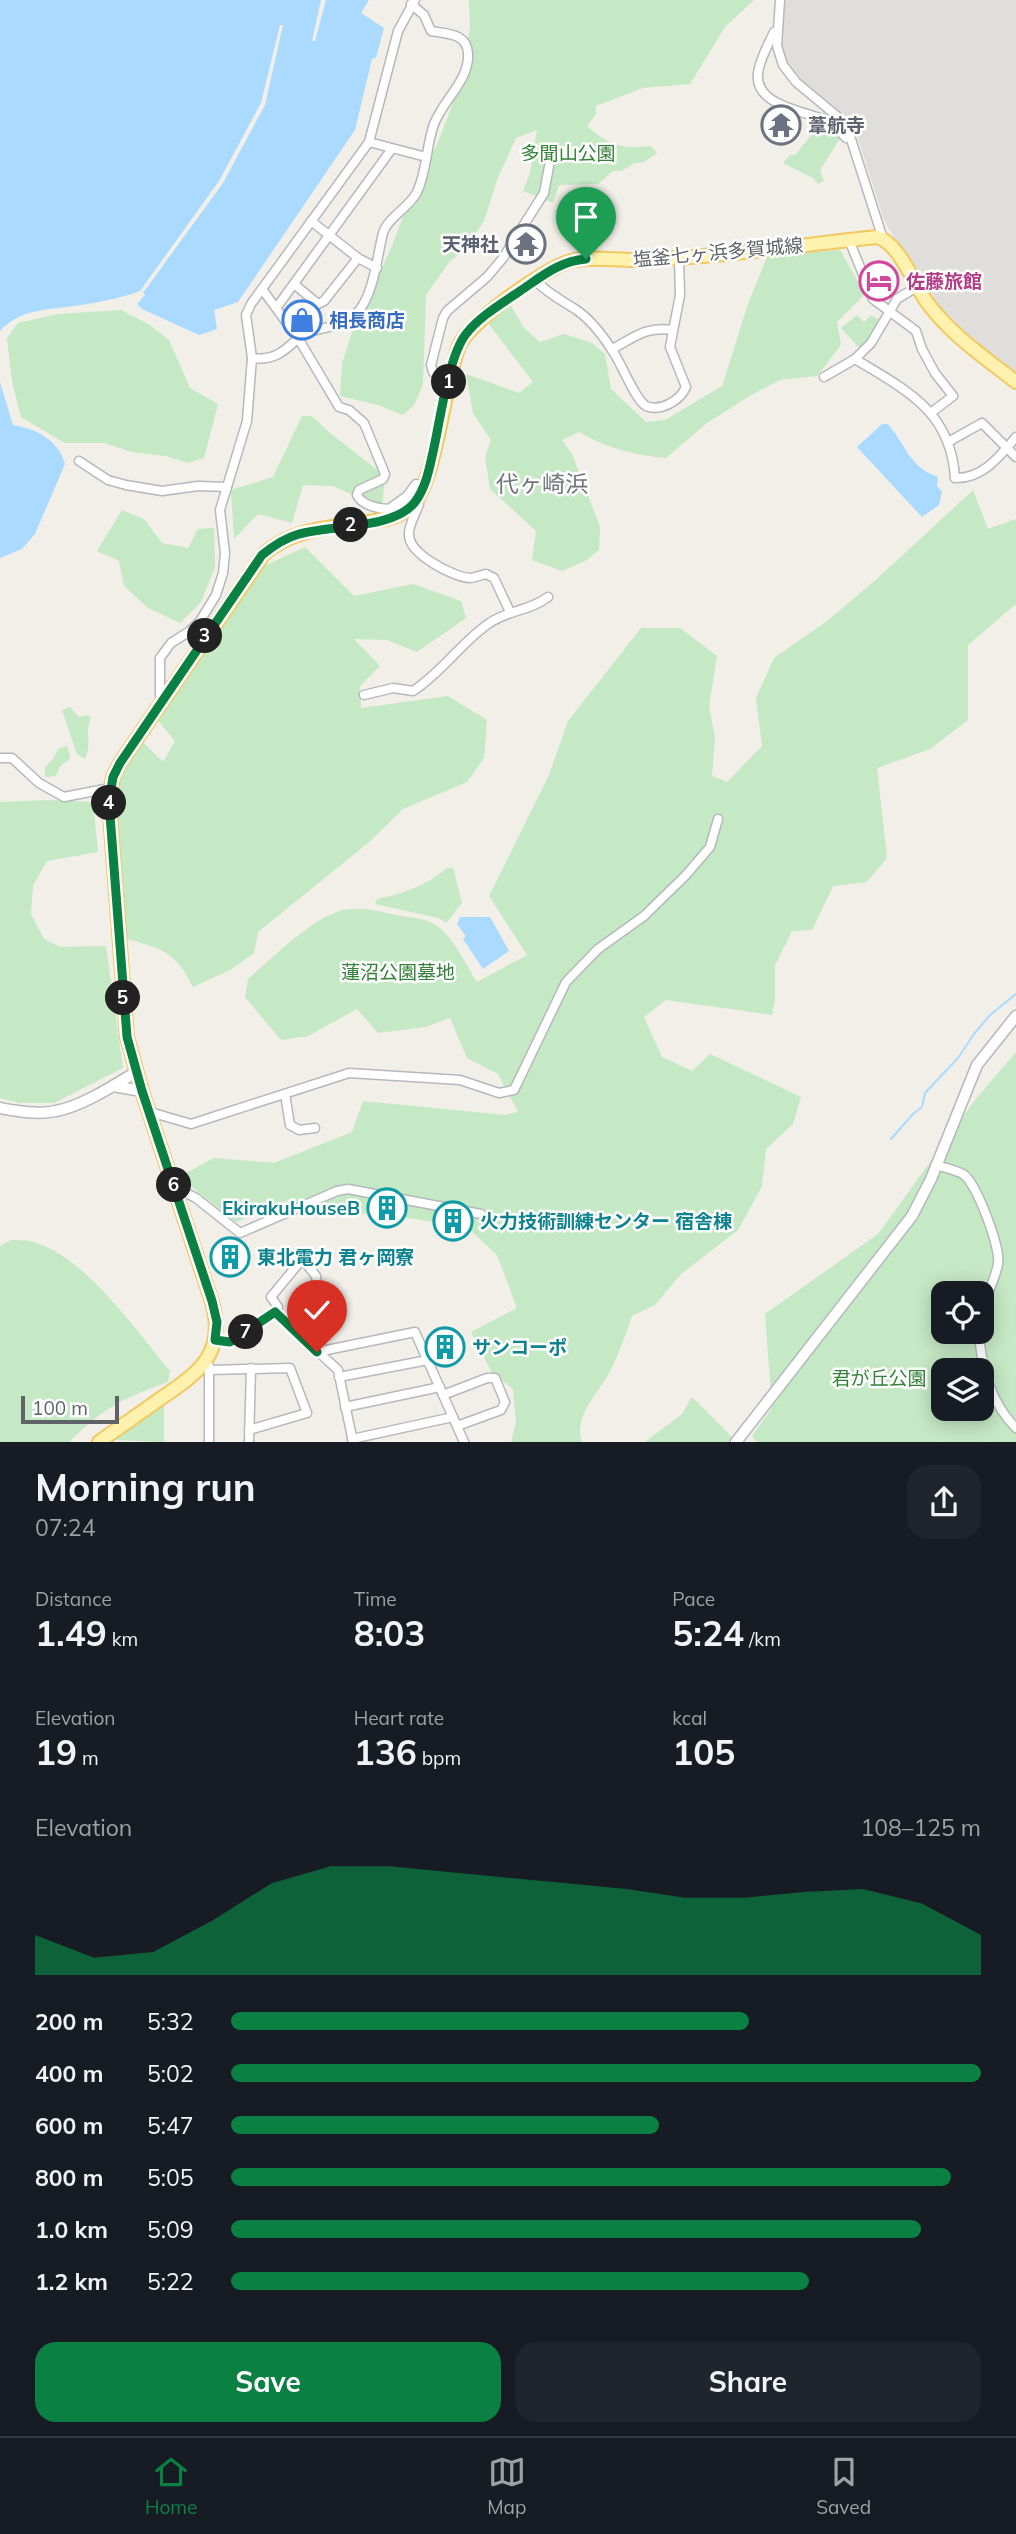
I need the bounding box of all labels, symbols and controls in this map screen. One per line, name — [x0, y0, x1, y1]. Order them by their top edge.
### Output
temple icon: 葦航寺 — [760, 104, 802, 146]
place label: 葦航寺 — [808, 113, 865, 137]
park label: 多聞山公園 — [520, 141, 616, 165]
pin — [556, 187, 616, 259]
icon: arrive — [567, 198, 605, 236]
temple icon: 天神社 — [505, 223, 547, 265]
place label: 天神社 — [442, 232, 499, 256]
street label: 塩釜七ヶ浜多賀城線 — [632, 233, 804, 271]
hotel icon: 佐藤旅館 — [858, 260, 900, 302]
place label: 佐藤旅館 — [906, 269, 982, 293]
shop icon: 相長商店 — [281, 299, 323, 341]
place label: 相長商店 — [329, 308, 405, 332]
pin: 1 — [432, 364, 466, 400]
text: 1 — [443, 369, 454, 393]
district label: 代ヶ崎浜 — [496, 469, 588, 498]
pin: 2 — [334, 508, 368, 542]
text: 2 — [345, 512, 356, 536]
pin: 3 — [188, 618, 222, 654]
text: 3 — [199, 623, 210, 647]
pin: 4 — [92, 786, 126, 820]
text: 4 — [103, 790, 114, 814]
park label: 蓮沼公園墓地 — [341, 960, 455, 984]
pin: 5 — [106, 981, 140, 1016]
text: 5 — [117, 985, 128, 1009]
pin: 6 — [156, 1168, 192, 1202]
text: 6 — [168, 1172, 179, 1196]
building icon: EkirakuHouseB — [366, 1187, 408, 1229]
place label: EkirakuHouseB — [222, 1196, 360, 1220]
building icon: 火力技術訓練センター 宿舎棟 — [432, 1200, 474, 1242]
place label: 火力技術訓練センター 宿舎棟 — [480, 1209, 732, 1233]
building icon: 東北電力 君ヶ岡寮 — [209, 1236, 251, 1278]
place label: 東北電力 君ヶ岡寮 — [257, 1245, 414, 1269]
pin — [287, 1280, 347, 1352]
map controls — [931, 1281, 994, 1421]
button: locate — [931, 1281, 994, 1344]
icon: check — [298, 1291, 336, 1329]
pin: 7 — [229, 1314, 264, 1350]
text: 7 — [240, 1319, 251, 1343]
building icon: サンコーポ — [424, 1326, 466, 1368]
place label: サンコーポ — [472, 1335, 567, 1359]
button: layers — [931, 1358, 994, 1421]
park label: 君が丘公園 — [831, 1366, 927, 1390]
scale bar — [21, 1393, 119, 1425]
text: 100 m — [32, 1396, 88, 1420]
text: Morning run — [35, 1463, 256, 1511]
button: share — [907, 1465, 981, 1539]
text: 07:24 — [35, 1513, 95, 1542]
text: Distance — [35, 1587, 112, 1611]
text: Time — [354, 1587, 397, 1611]
text: Pace — [672, 1587, 715, 1611]
text: 1.49 — [35, 1611, 107, 1655]
text: 8:03 — [354, 1611, 425, 1655]
text: 5:24 — [672, 1611, 744, 1655]
text: km — [107, 1627, 138, 1651]
text: /km — [744, 1627, 781, 1651]
text: Elevation — [35, 1706, 115, 1730]
text: Heart rate — [354, 1706, 444, 1730]
text: kcal — [672, 1706, 707, 1730]
text: 19 — [35, 1730, 77, 1774]
text: 136 — [354, 1730, 417, 1774]
text: 105 — [672, 1730, 735, 1774]
text: m — [77, 1746, 99, 1770]
text: bpm — [417, 1746, 461, 1770]
text: Elevation — [35, 1813, 132, 1842]
text: 108–125 m — [860, 1813, 981, 1842]
text: 200 m — [35, 2007, 103, 2036]
text: 5:32 — [147, 2007, 194, 2036]
text: 400 m — [35, 2059, 103, 2088]
text: 5:02 — [147, 2059, 194, 2088]
text: 600 m — [35, 2111, 103, 2140]
text: 5:47 — [147, 2111, 194, 2140]
text: 800 m — [35, 2163, 103, 2192]
text: 5:05 — [147, 2163, 194, 2192]
text: 1.0 km — [35, 2215, 108, 2244]
text: 5:09 — [147, 2215, 194, 2244]
text: 1.2 km — [35, 2267, 108, 2296]
text: 5:22 — [147, 2267, 194, 2296]
button: Save — [35, 2342, 501, 2422]
button: Share — [515, 2342, 981, 2422]
tab: Home — [145, 2453, 197, 2519]
tab: Map — [487, 2453, 526, 2519]
tab: Saved — [816, 2453, 871, 2519]

